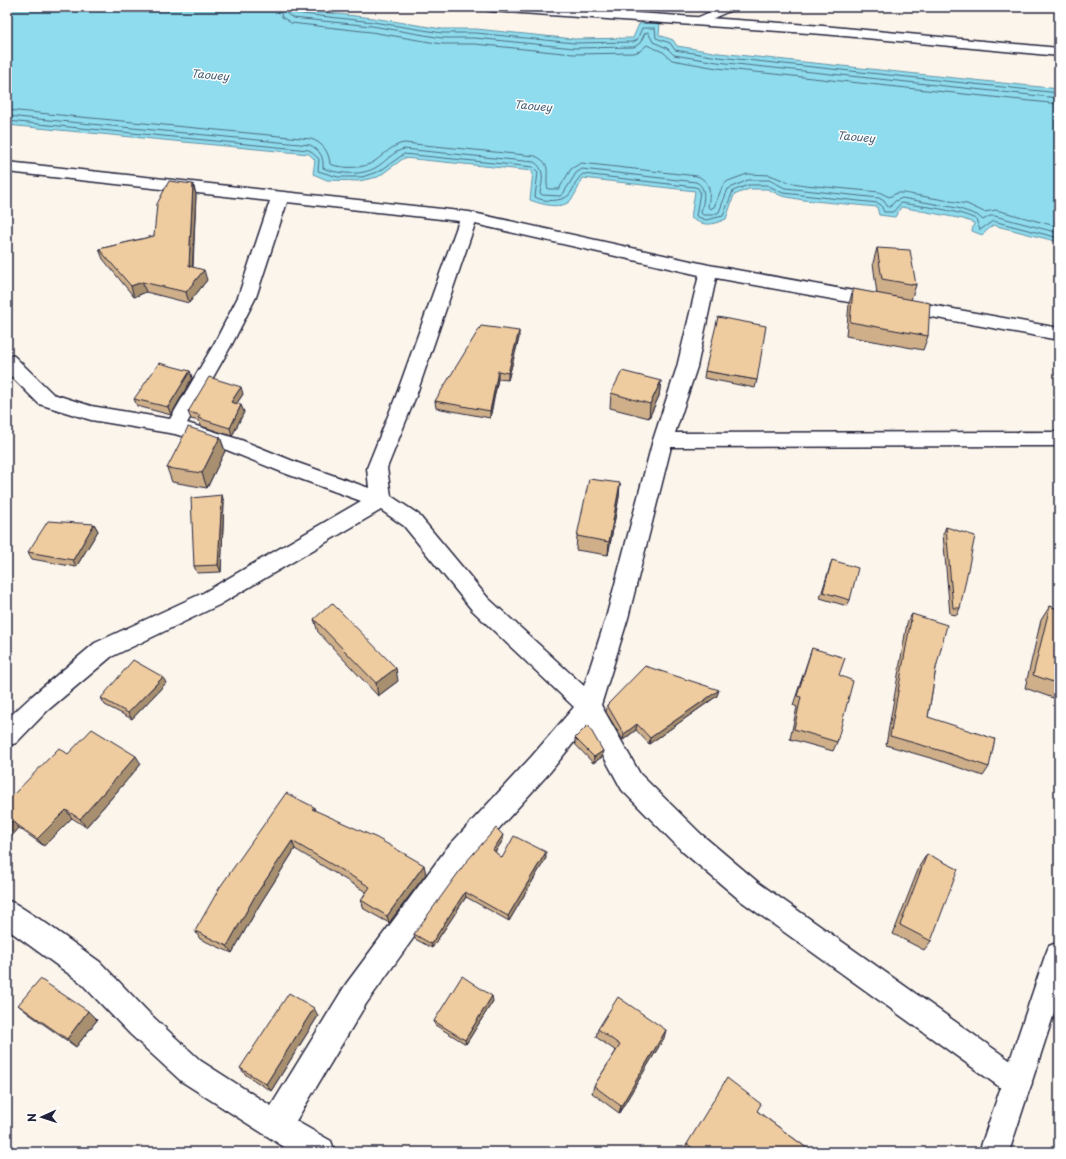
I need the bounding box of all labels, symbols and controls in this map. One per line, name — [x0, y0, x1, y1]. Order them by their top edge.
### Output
water label: Taouey — [190, 64, 230, 85]
water label: Taouey — [513, 95, 553, 116]
water label: Taouey — [836, 126, 876, 147]
north arrow — [22, 1097, 62, 1137]
text: N — [23, 1112, 40, 1122]

